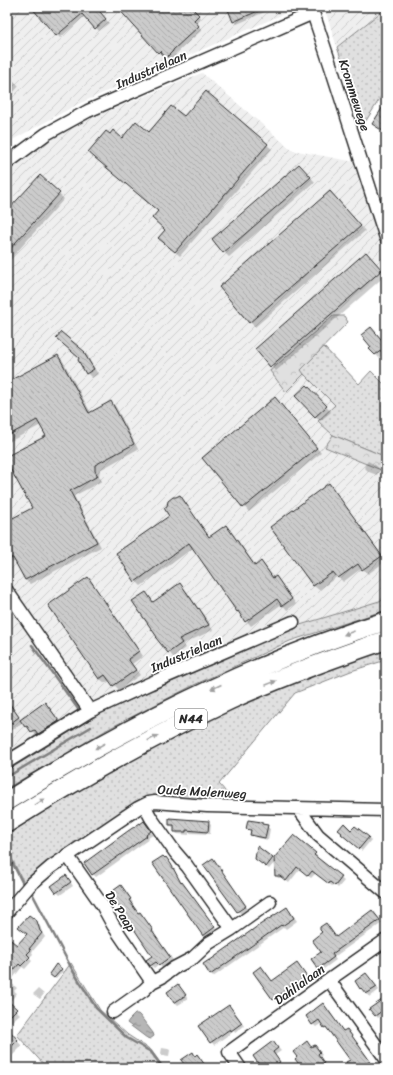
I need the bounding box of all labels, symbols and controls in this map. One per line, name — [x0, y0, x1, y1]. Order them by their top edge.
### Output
street label: Industrielaan — [111, 44, 191, 96]
street label: Krommewege — [332, 56, 377, 135]
street label: Industrielaan — [146, 628, 226, 679]
one-way arrow — [343, 631, 355, 637]
one-way arrow — [265, 680, 277, 686]
one-way arrow — [210, 684, 221, 690]
road number: N44 — [175, 709, 207, 729]
one-way arrow — [147, 735, 159, 741]
one-way arrow — [94, 742, 106, 749]
street label: Oude Molenweg — [157, 778, 247, 805]
one-way arrow — [34, 799, 46, 806]
street label: De Paap — [99, 886, 142, 937]
street label: Dahlialaan — [269, 958, 330, 1011]

